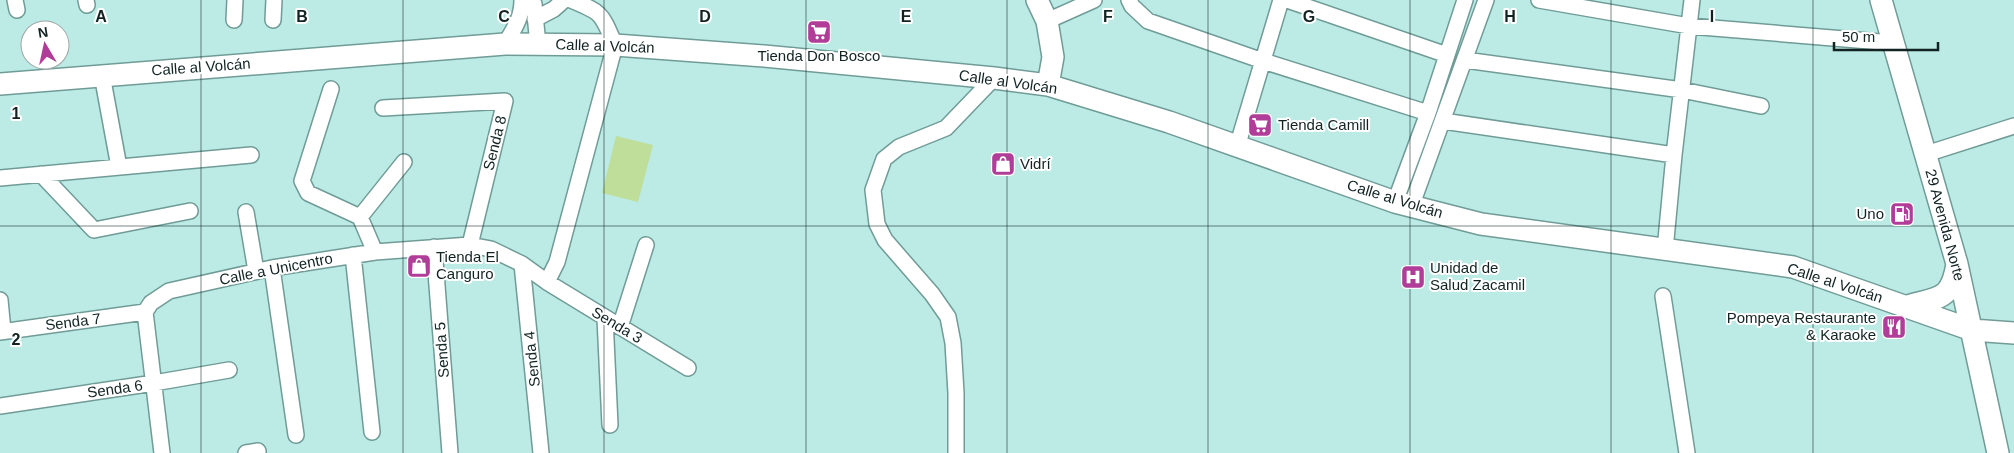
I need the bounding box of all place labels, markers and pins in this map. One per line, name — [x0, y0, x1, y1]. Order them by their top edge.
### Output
supermarket icon: Tienda Don Bosco — [806, 19, 832, 45]
place label: Tienda Don Bosco — [758, 47, 880, 64]
supermarket icon: Tienda Camill — [1247, 112, 1273, 138]
place label: Tienda Camill — [1278, 116, 1369, 133]
shop icon: Vidrí — [990, 151, 1016, 177]
place label: Vidrí — [1020, 155, 1051, 172]
fuel station icon: Uno — [1889, 201, 1915, 227]
place label: Uno — [1856, 205, 1884, 222]
place label: Tienda El Canguro — [436, 248, 499, 282]
shop icon: Tienda El Canguro — [406, 253, 432, 279]
place label: Unidad de Salud Zacamil — [1430, 259, 1525, 293]
hospital icon: Unidad de Salud Zacamil — [1400, 264, 1426, 290]
place label: Pompeya Restaurante & Karaoke — [1727, 309, 1876, 343]
restaurant icon: Pompeya Restaurante & Karaoke — [1881, 314, 1907, 340]

